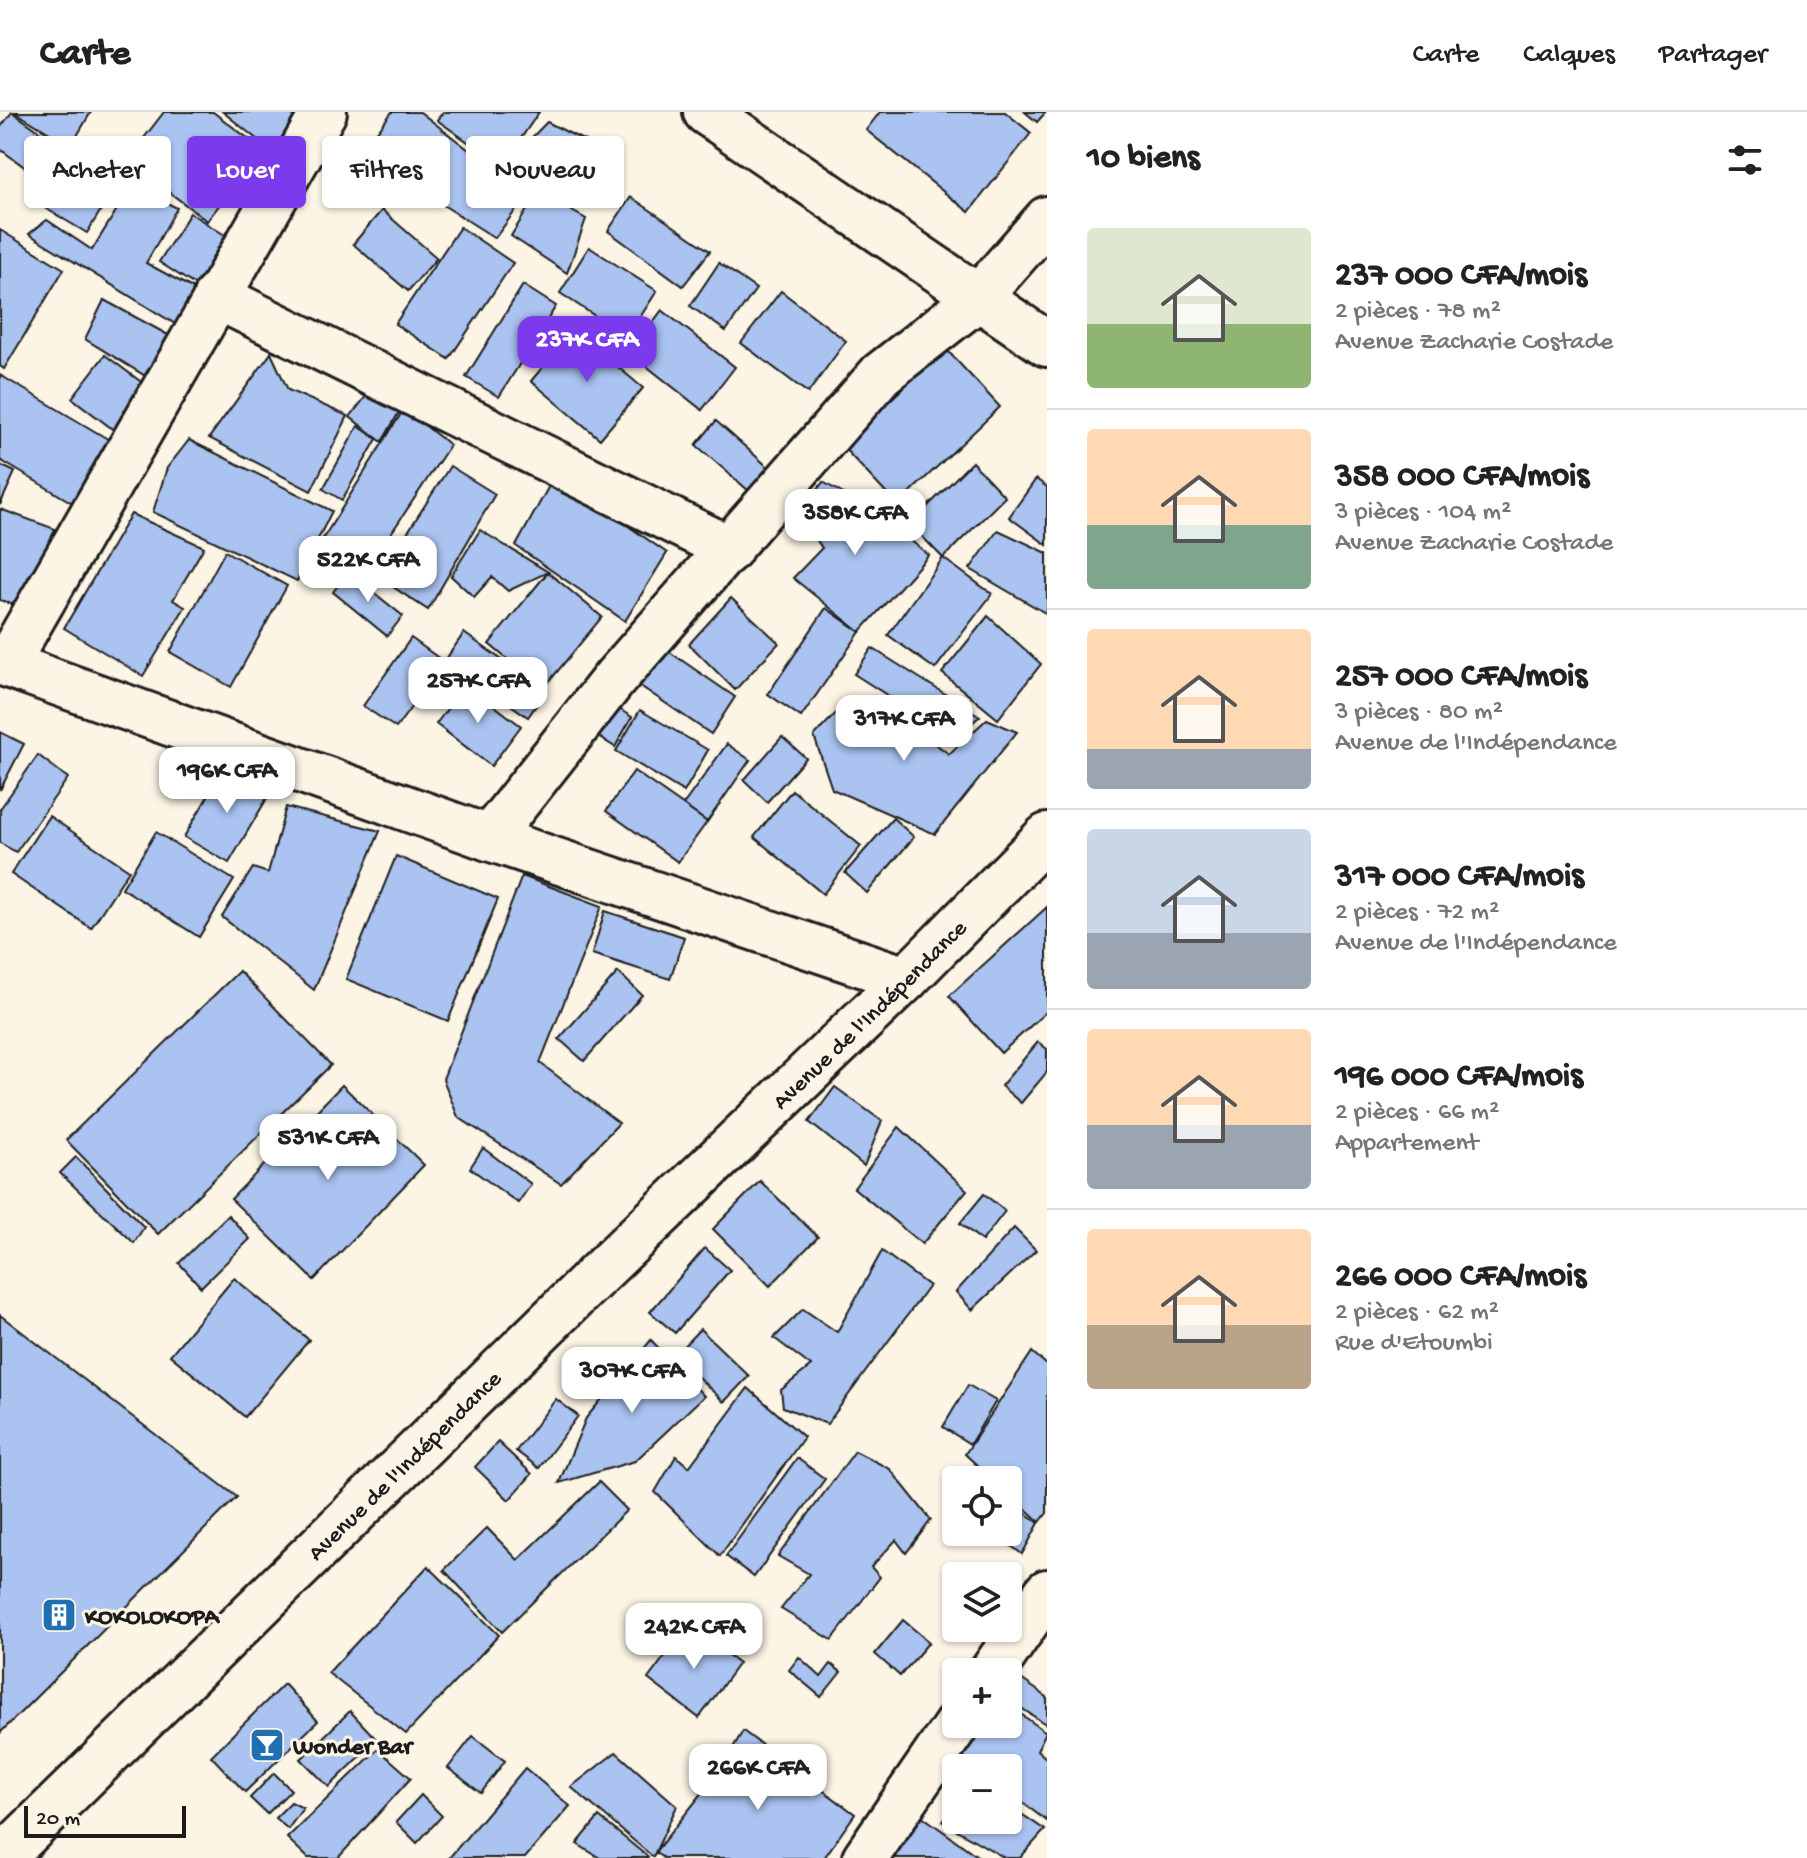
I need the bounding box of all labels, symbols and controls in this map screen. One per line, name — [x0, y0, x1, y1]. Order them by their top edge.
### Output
text: Carte — [40, 33, 130, 77]
text: Carte — [1413, 39, 1479, 72]
text: Calques — [1523, 39, 1615, 72]
text: Partager — [1659, 39, 1767, 72]
chip: Acheter — [24, 136, 171, 208]
chip: Louer — [187, 136, 306, 208]
chip: Filtres — [322, 136, 450, 208]
chip: Nouveau — [466, 136, 624, 208]
icon: filters — [1723, 138, 1767, 182]
text: 10 biens — [1087, 140, 1200, 180]
text: 237 000 CFA/mois — [1335, 257, 1587, 297]
icon: home — [1151, 260, 1247, 356]
text: 2 pièces · 78 m² — [1335, 297, 1501, 328]
pin: 237K CFA — [504, 316, 670, 384]
text: 237K CFA — [536, 326, 638, 357]
text: Avenue Zacharie Costade — [1335, 328, 1613, 359]
text: 358 000 CFA/mois — [1335, 458, 1589, 498]
icon: home — [1151, 461, 1247, 557]
pin: 358K CFA — [772, 489, 938, 557]
text: 3 pièces · 104 m² — [1335, 498, 1511, 529]
text: 358K CFA — [803, 499, 907, 530]
text: Avenue Zacharie Costade — [1335, 529, 1613, 560]
pin: 522K CFA — [285, 536, 451, 604]
text: 522K CFA — [317, 546, 419, 577]
pin: 257K CFA — [395, 657, 561, 725]
text: 257 000 CFA/mois — [1335, 658, 1587, 698]
icon: home — [1151, 661, 1247, 757]
text: 257K CFA — [426, 667, 530, 698]
pin: 317K CFA — [821, 695, 987, 763]
text: 3 pièces · 80 m² — [1335, 698, 1503, 729]
text: 317K CFA — [854, 705, 954, 736]
text: Avenue de l'Indépendance — [1335, 729, 1617, 760]
pin: 196K CFA — [144, 747, 310, 815]
text: 196K CFA — [177, 757, 277, 788]
text: 317 000 CFA/mois — [1335, 858, 1584, 898]
icon: home — [1151, 861, 1247, 957]
text: 2 pièces · 72 m² — [1335, 898, 1499, 929]
street label: Avenue de l'Indépendance — [768, 915, 975, 1117]
text: Avenue de l'Indépendance — [1335, 929, 1617, 960]
text: 196 000 CFA/mois — [1335, 1058, 1583, 1098]
icon: home — [1151, 1061, 1247, 1157]
text: 2 pièces · 66 m² — [1335, 1098, 1499, 1129]
pin: 531K CFA — [245, 1114, 411, 1182]
text: 531K CFA — [278, 1124, 378, 1155]
text: Appartement — [1335, 1129, 1478, 1160]
text: 266 000 CFA/mois — [1335, 1258, 1586, 1298]
icon: home — [1151, 1261, 1247, 1357]
text: 2 pièces · 62 m² — [1335, 1298, 1499, 1329]
text: Rue d'Etoumbi — [1335, 1329, 1493, 1360]
pin: 307K CFA — [549, 1347, 715, 1415]
text: 307K CFA — [579, 1357, 685, 1388]
street label: Avenue de l'Indépendance — [303, 1365, 509, 1569]
map controls — [942, 1466, 1022, 1834]
button: locate — [942, 1466, 1022, 1546]
button: layers — [942, 1562, 1022, 1642]
building icon: KOKOLOKOPA — [40, 1596, 78, 1634]
pin: 242K CFA — [611, 1603, 777, 1671]
place label: KOKOLOKOPA — [84, 1604, 220, 1633]
text: 242K CFA — [643, 1613, 745, 1644]
button: + — [942, 1658, 1022, 1738]
bar icon: Wonder Bar — [248, 1726, 286, 1764]
place label: Wonder Bar — [292, 1734, 414, 1763]
pin: 266K CFA — [675, 1744, 841, 1812]
text: 266K CFA — [707, 1754, 809, 1785]
button: − — [942, 1754, 1022, 1834]
scale bar — [24, 1802, 186, 1838]
text: 20 m — [36, 1807, 80, 1833]

